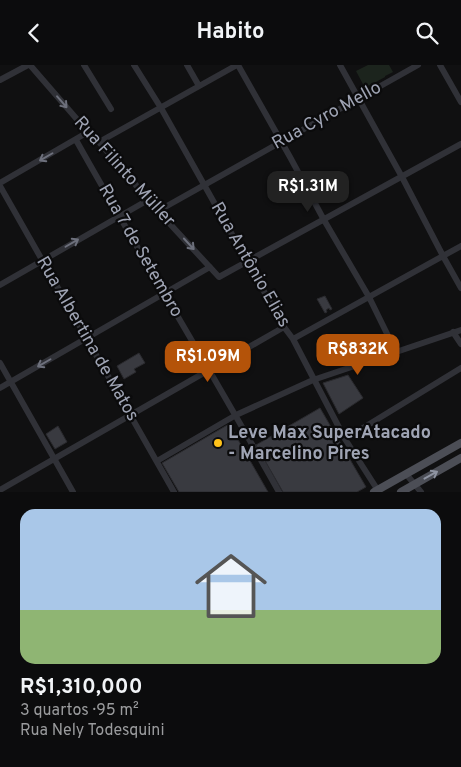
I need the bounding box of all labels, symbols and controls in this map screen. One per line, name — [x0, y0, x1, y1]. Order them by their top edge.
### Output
icon: back — [20, 19, 48, 47]
text: Habito — [196, 19, 265, 46]
icon: search — [413, 19, 441, 47]
street label: Rua Cyro Mello — [268, 77, 386, 155]
one-way arrow — [57, 95, 68, 108]
street label: Rua Filinto Müller — [68, 112, 180, 232]
one-way arrow — [39, 152, 54, 162]
pin: R$1.31M — [262, 171, 354, 213]
text: R$1.31M — [278, 177, 338, 197]
street label: Rua 7 de Setembro — [92, 180, 188, 322]
street label: Rua Antônio Elias — [205, 198, 295, 332]
one-way arrow — [65, 238, 79, 248]
one-way arrow — [183, 238, 195, 251]
street label: Rua Albertina de Matos — [30, 253, 144, 425]
pin: R$832K — [317, 333, 399, 376]
text: R$832K — [327, 340, 389, 360]
pin: R$1.09M — [162, 341, 254, 383]
text: R$1.09M — [176, 347, 240, 367]
one-way arrow — [38, 359, 52, 369]
place label: Leve Max SuperAtacado - Marcelino Pires — [228, 422, 431, 466]
marker: Leve Max SuperAtacado - Marcelino Pires — [212, 437, 224, 449]
one-way arrow — [423, 470, 438, 479]
icon: home — [186, 541, 276, 631]
text: R$1,310,000 — [20, 674, 143, 701]
text: 3 quartos · 95 m² — [20, 701, 139, 721]
text: Rua Nely Todesquini — [20, 721, 164, 741]

